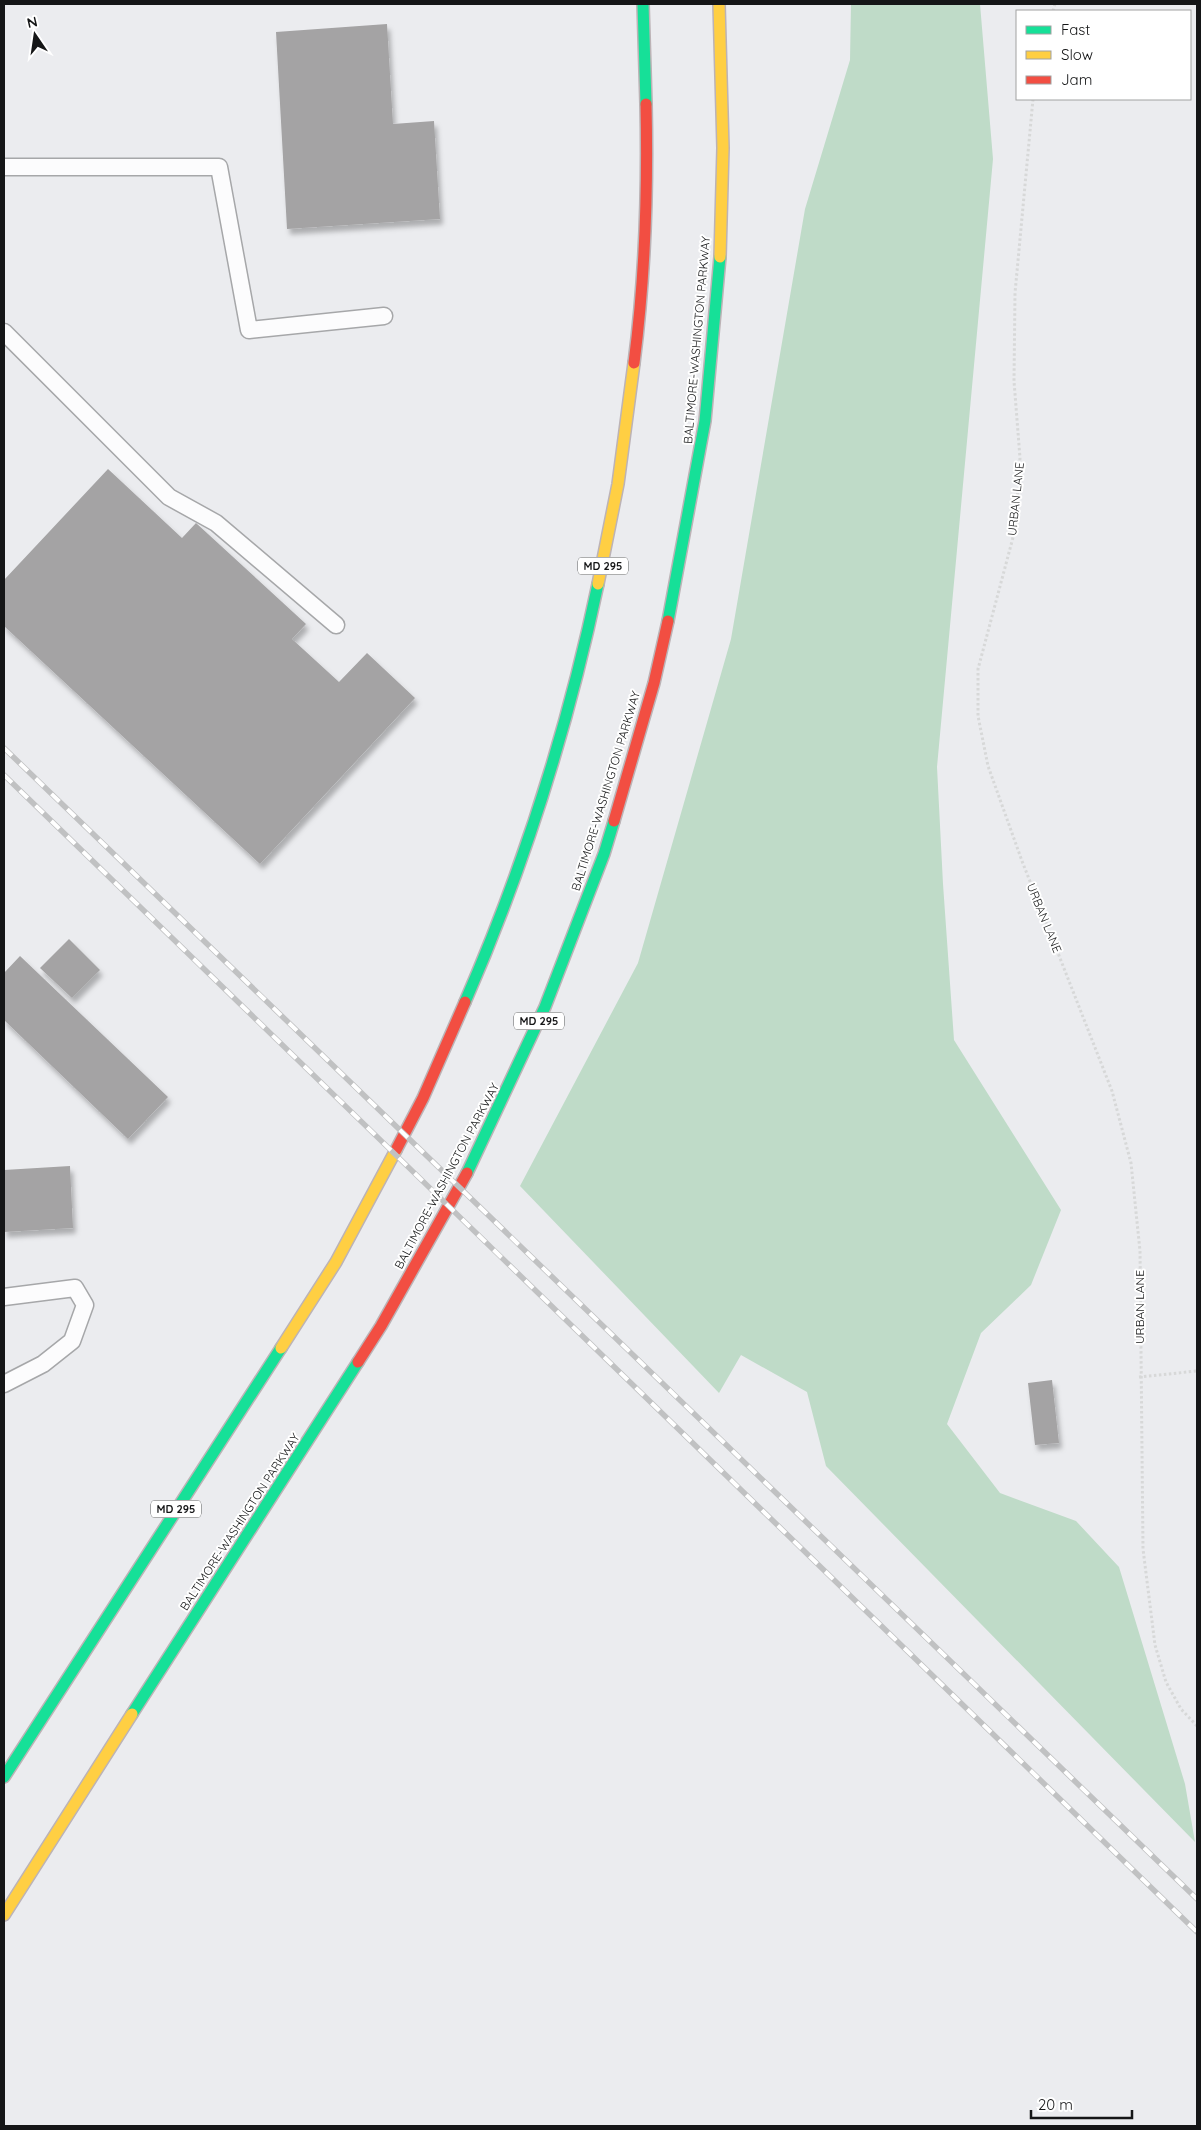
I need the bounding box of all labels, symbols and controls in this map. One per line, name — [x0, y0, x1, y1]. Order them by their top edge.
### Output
north arrow — [10, 10, 60, 60]
legend — [1016, 10, 1191, 100]
text: N — [25, 12, 39, 32]
text: Fast — [1061, 20, 1090, 39]
text: Slow — [1061, 45, 1093, 64]
text: Jam — [1061, 70, 1092, 89]
street label: BALTIMORE-WASHINGTON PARKWAY — [680, 235, 713, 444]
street label: URBAN LANE — [1004, 461, 1027, 536]
road number: MD 295 — [578, 558, 628, 574]
street label: BALTIMORE-WASHINGTON PARKWAY — [568, 689, 643, 893]
street label: URBAN LANE — [1024, 881, 1065, 955]
road number: MD 295 — [514, 1012, 564, 1030]
street label: BALTIMORE-WASHINGTON PARKWAY — [391, 1080, 502, 1271]
street label: URBAN LANE — [1132, 1270, 1147, 1344]
street label: BALTIMORE-WASHINGTON PARKWAY — [177, 1430, 303, 1613]
road number: MD 295 — [151, 1500, 201, 1518]
scale bar — [1031, 2088, 1132, 2120]
text: 20 m — [1038, 2095, 1073, 2114]

